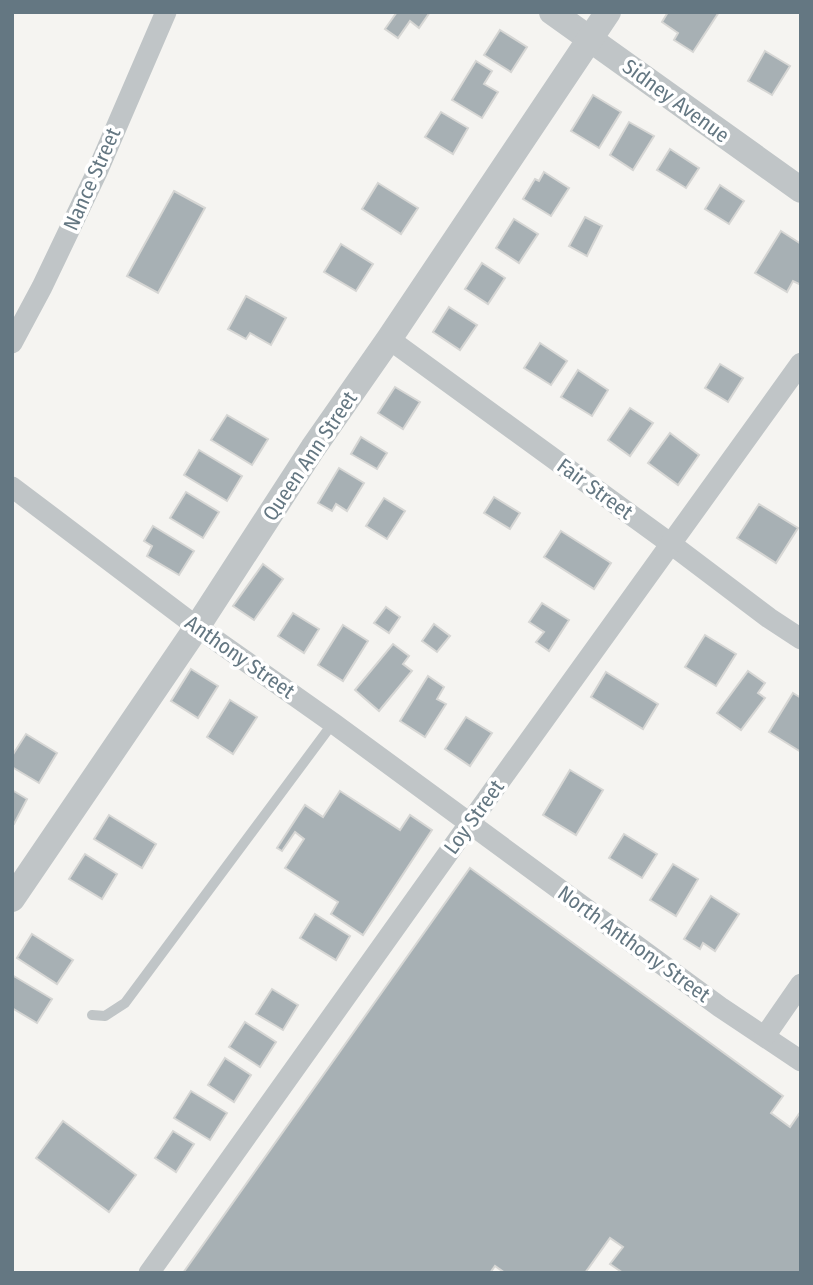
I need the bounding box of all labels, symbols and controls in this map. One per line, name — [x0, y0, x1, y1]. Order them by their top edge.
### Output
street label: Sidney Avenue — [617, 54, 735, 148]
street label: Nance Street — [58, 124, 126, 234]
street label: Queen Ann Street — [257, 386, 363, 526]
street label: Fair Street — [552, 453, 638, 525]
street label: Anthony Street — [180, 610, 300, 704]
street label: Loy Street — [438, 775, 510, 859]
street label: North Anthony Street — [553, 880, 715, 1008]

